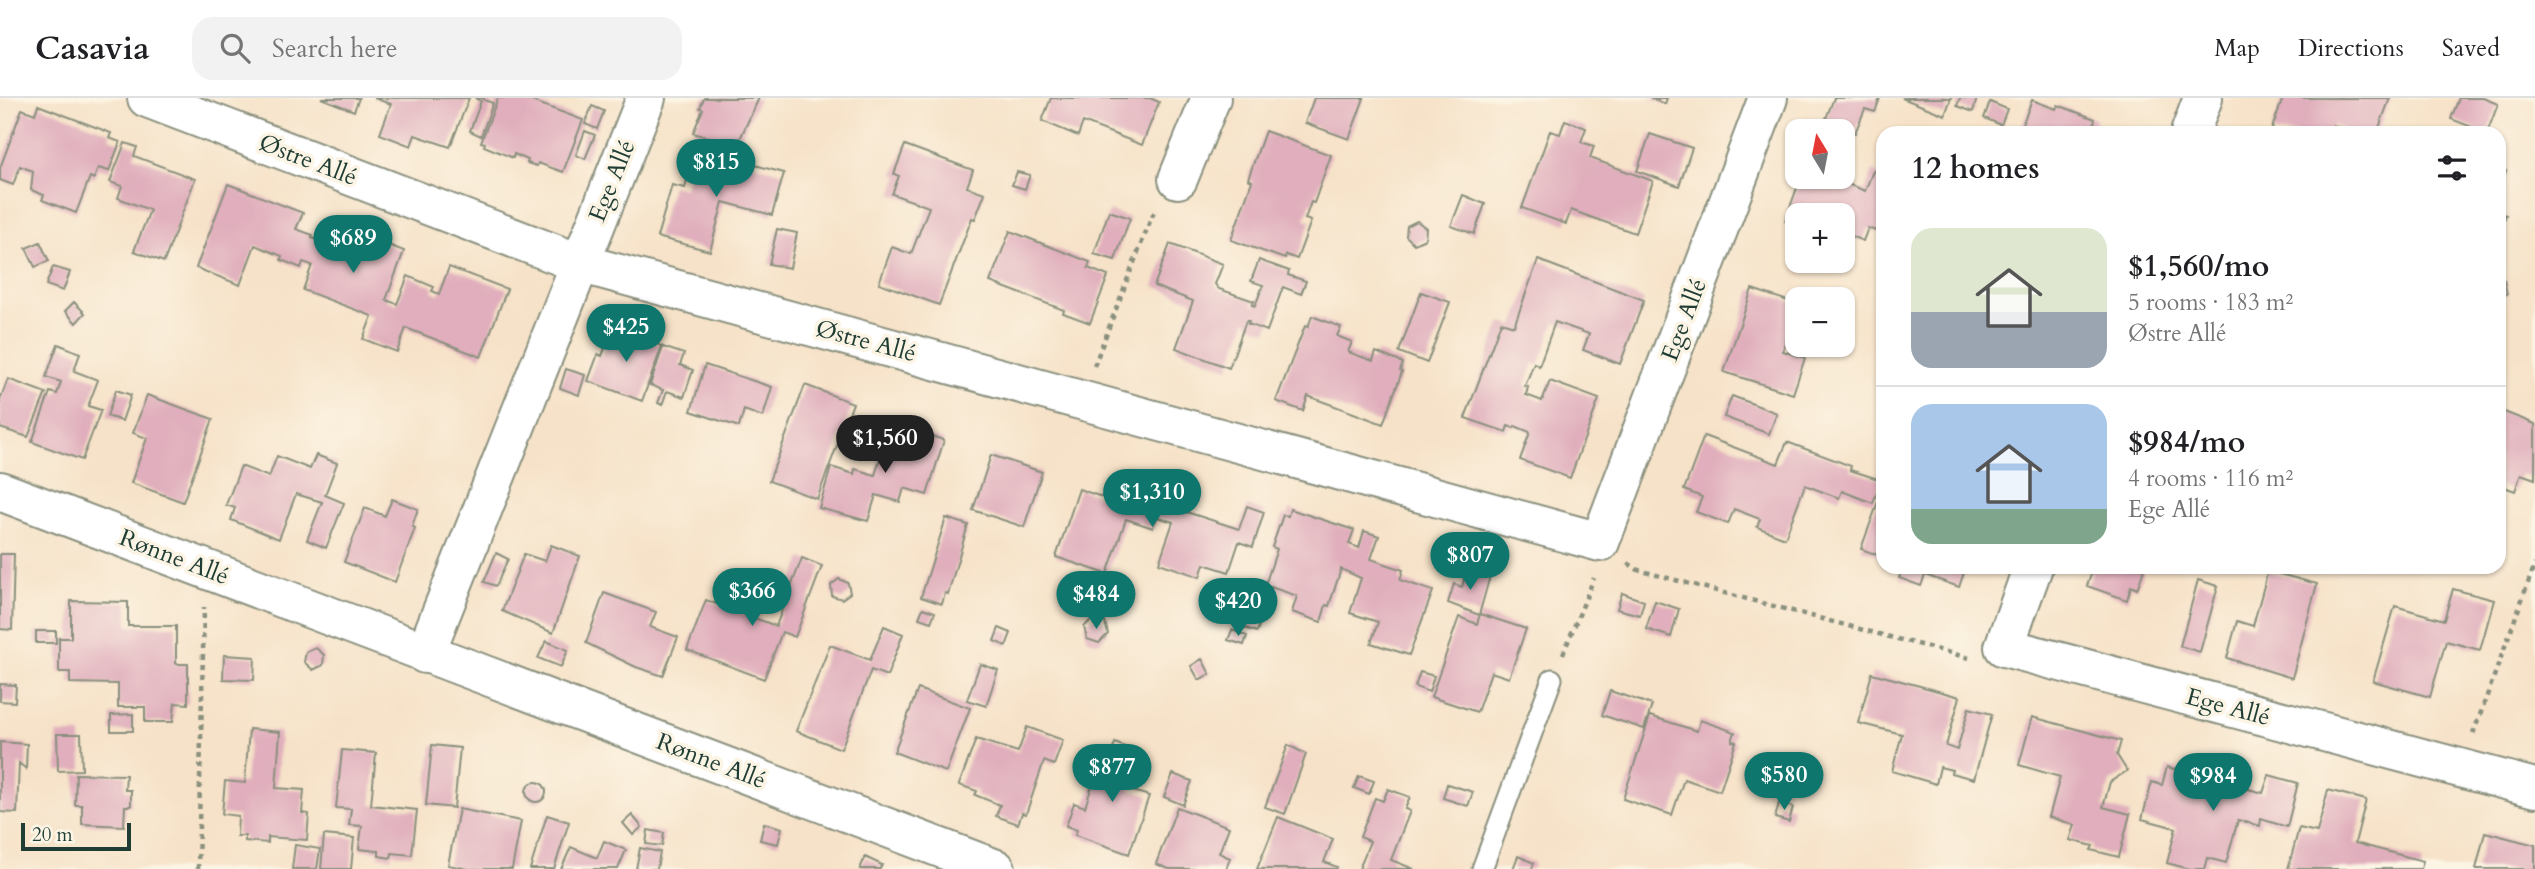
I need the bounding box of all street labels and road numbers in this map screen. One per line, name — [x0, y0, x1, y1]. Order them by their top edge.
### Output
street label: Østre Allé — [254, 126, 362, 194]
street label: Ege Allé — [581, 135, 643, 227]
street label: Ege Allé — [1653, 274, 1715, 366]
street label: Østre Allé — [812, 312, 920, 370]
street label: Rønne Allé — [114, 521, 234, 593]
street label: Ege Allé — [2182, 680, 2274, 734]
street label: Rønne Allé — [651, 725, 771, 797]

